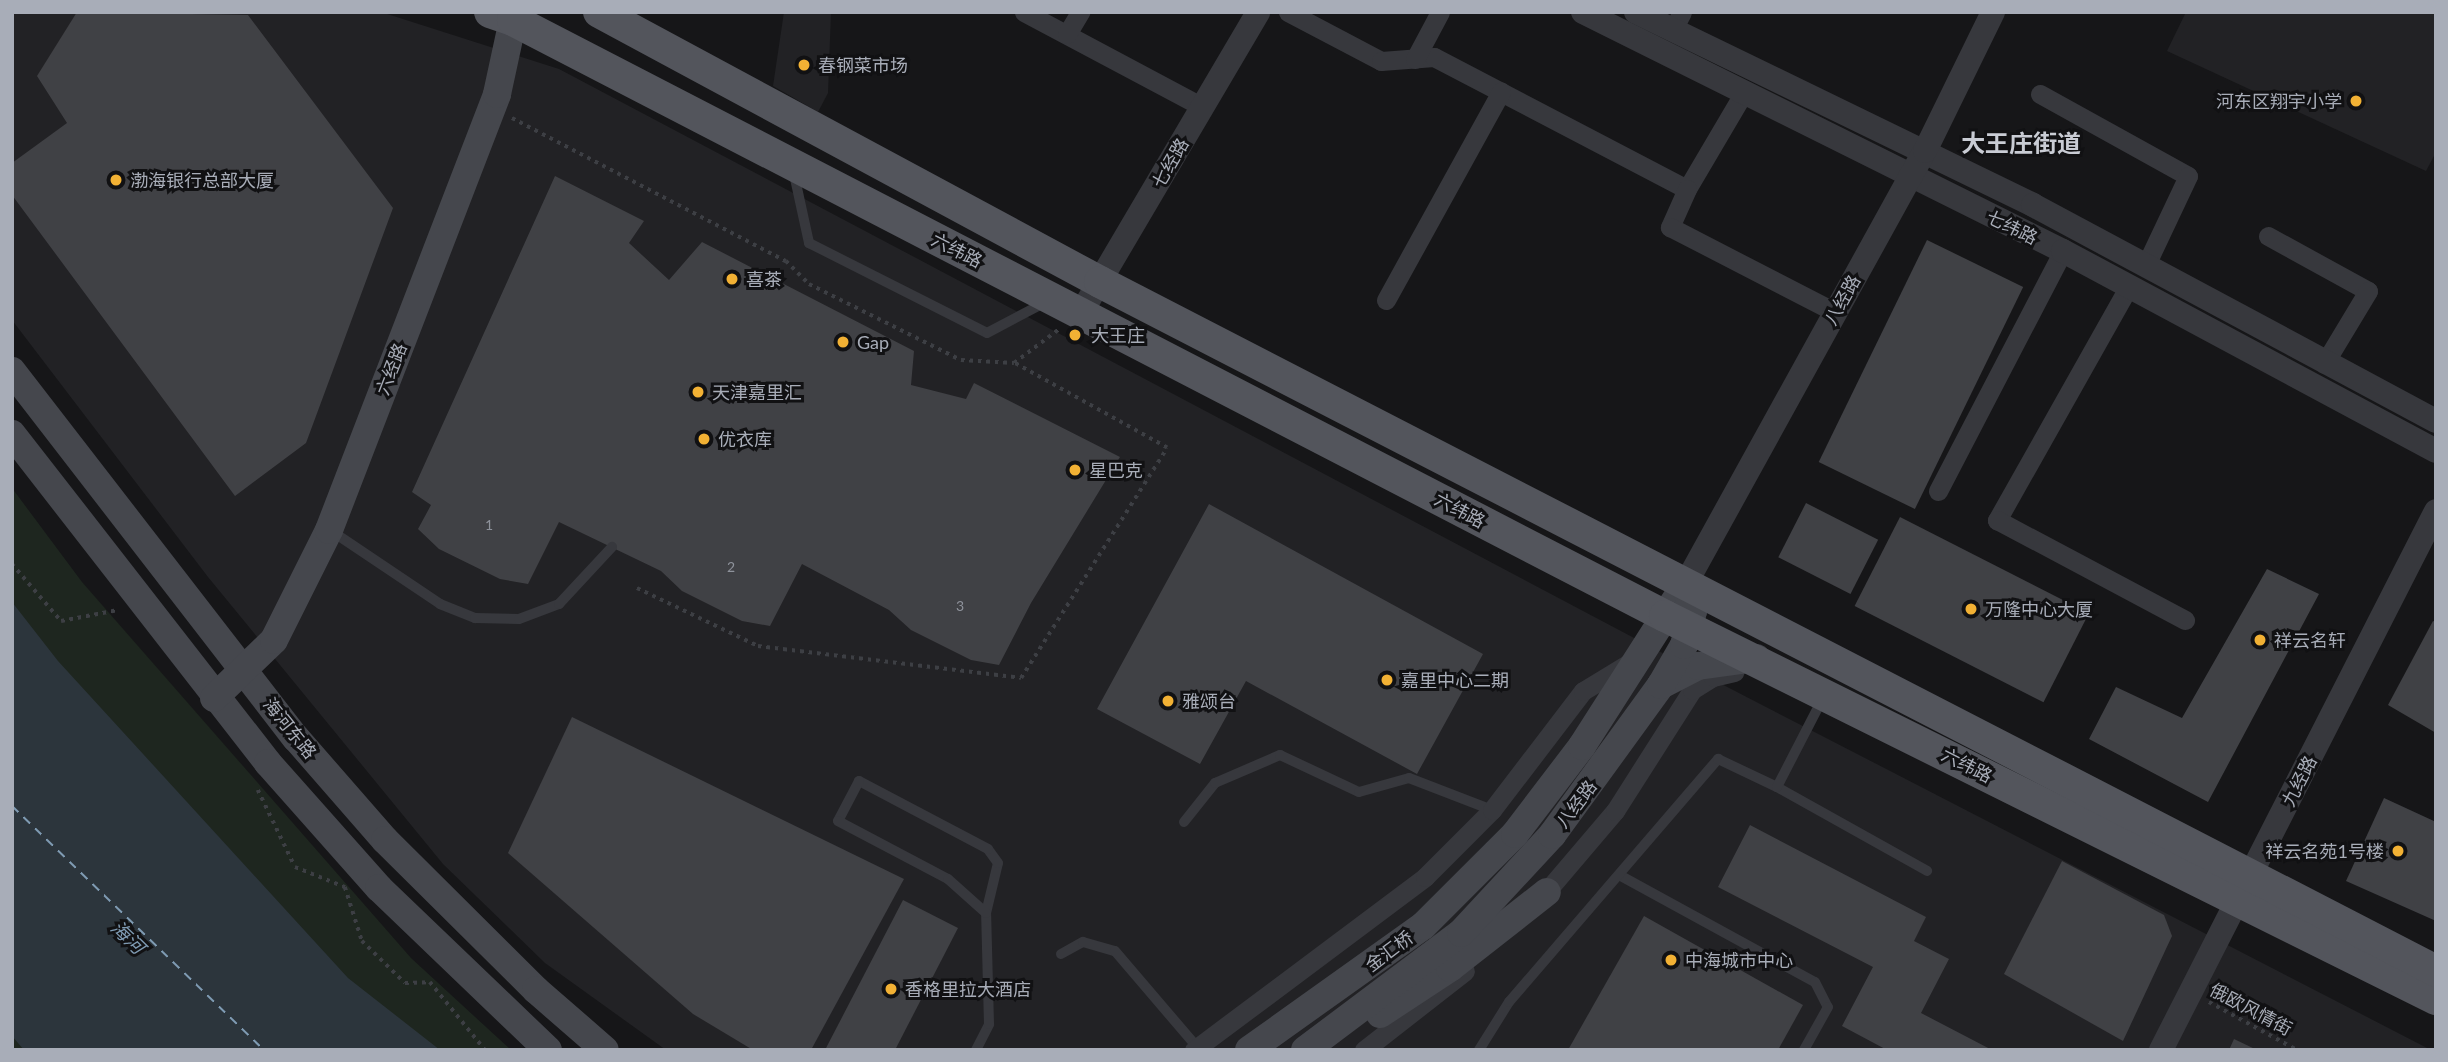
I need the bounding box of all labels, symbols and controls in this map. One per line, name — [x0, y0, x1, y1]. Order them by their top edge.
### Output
place label: 春钢菜市场 — [818, 54, 908, 76]
marker: 春钢菜市场 — [796, 57, 812, 73]
place label: 河东区翔宇小学 — [2216, 90, 2342, 112]
marker: 河东区翔宇小学 — [2348, 93, 2364, 109]
district label: 大王庄街道 — [1961, 129, 2081, 157]
street label: 七经路 — [1147, 134, 1193, 192]
place label: 渤海银行总部大厦 — [130, 169, 274, 191]
marker: 渤海银行总部大厦 — [108, 172, 124, 188]
street label: 七纬路 — [1983, 205, 2041, 249]
street label: 六纬路 — [928, 228, 986, 272]
place label: 喜茶 — [746, 268, 782, 290]
marker: 喜茶 — [724, 271, 740, 287]
street label: 八经路 — [1819, 271, 1865, 329]
place label: 大王庄 — [1091, 324, 1145, 346]
marker: 大王庄 — [1065, 325, 1085, 345]
place label: Gap — [857, 331, 889, 353]
marker: Gap — [835, 334, 851, 350]
street label: 六经路 — [371, 340, 411, 398]
place label: 天津嘉里汇 — [712, 381, 802, 403]
marker: 天津嘉里汇 — [690, 384, 706, 400]
place label: 优衣库 — [718, 428, 772, 450]
marker: 优衣库 — [696, 431, 712, 447]
place label: 星巴克 — [1089, 459, 1143, 481]
marker: 星巴克 — [1067, 462, 1083, 478]
street label: 六纬路 — [1431, 488, 1489, 532]
house number: 1 — [485, 517, 493, 533]
house number: 2 — [727, 559, 735, 575]
house number: 3 — [956, 598, 964, 614]
place label: 万隆中心大厦 — [1985, 598, 2093, 620]
marker: 万隆中心大厦 — [1963, 601, 1979, 617]
place label: 祥云名轩 — [2274, 629, 2346, 651]
marker: 祥云名轩 — [2252, 632, 2268, 648]
place label: 嘉里中心二期 — [1401, 669, 1509, 691]
marker: 嘉里中心二期 — [1379, 672, 1395, 688]
place label: 雅颂台 — [1182, 690, 1236, 712]
street label: 海河东路 — [259, 693, 321, 763]
marker: 雅颂台 — [1160, 693, 1176, 709]
street label: 六纬路 — [1938, 743, 1996, 787]
street label: 九经路 — [2277, 752, 2321, 810]
street label: 八经路 — [1551, 776, 1601, 832]
place label: 祥云名苑1号楼 — [2266, 840, 2384, 862]
marker: 祥云名苑1号楼 — [2390, 843, 2406, 859]
water label: 海河 — [106, 916, 150, 958]
street label: 金汇桥 — [1361, 926, 1417, 976]
place label: 中海城市中心 — [1685, 949, 1793, 971]
marker: 中海城市中心 — [1663, 952, 1679, 968]
place label: 香格里拉大酒店 — [905, 978, 1031, 1000]
street label: 俄欧风情街 — [2206, 978, 2296, 1040]
marker: 香格里拉大酒店 — [883, 981, 899, 997]

